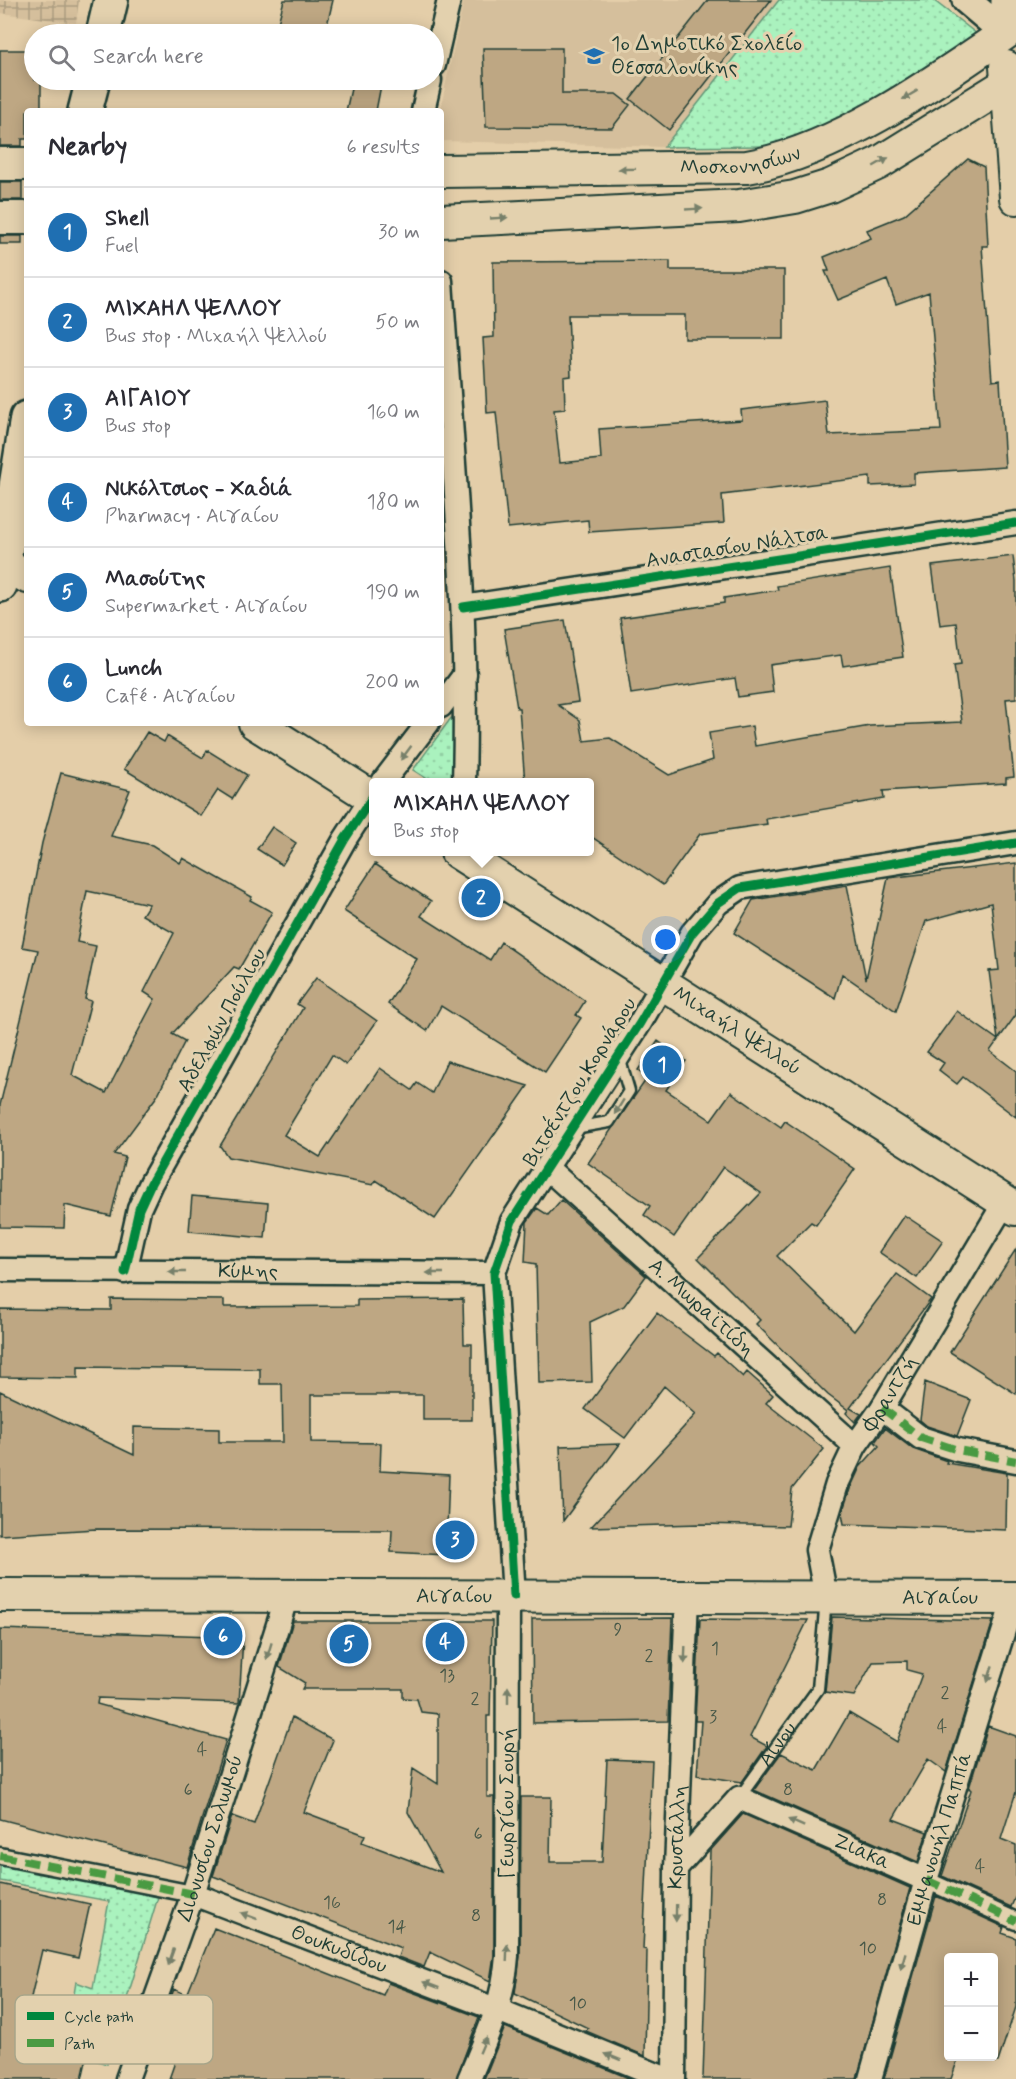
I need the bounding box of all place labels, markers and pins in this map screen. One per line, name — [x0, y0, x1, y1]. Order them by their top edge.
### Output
place label: 1ο Δημοτικό Σχολείο Θεσσαλονίκης — [611, 30, 802, 82]
school or university icon: 1ο Δημοτικό Σχολείο Θεσσαλονίκης — [582, 44, 606, 68]
pin: 2 — [462, 876, 500, 920]
pin: 1 — [642, 1042, 682, 1088]
pin: 3 — [436, 1518, 474, 1562]
pin: 6 — [204, 1614, 242, 1658]
pin: 4 — [426, 1620, 464, 1664]
pin: 5 — [330, 1622, 368, 1666]

